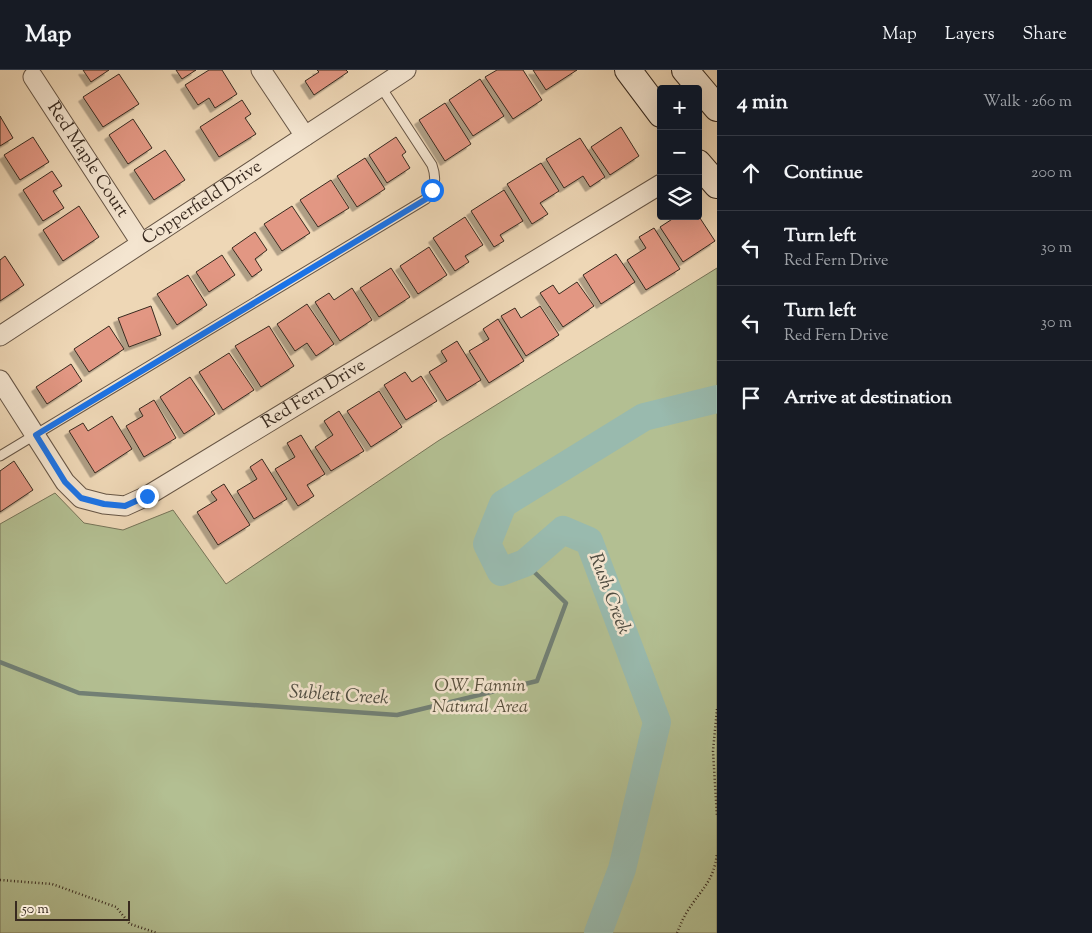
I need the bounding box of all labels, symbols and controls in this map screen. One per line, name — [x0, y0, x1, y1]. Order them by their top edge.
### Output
text: Map — [25, 18, 71, 52]
text: Map — [882, 22, 917, 48]
text: Layers — [945, 22, 995, 48]
text: Share — [1023, 22, 1067, 48]
map controls — [657, 85, 702, 220]
button: + — [657, 85, 702, 130]
text: 4 min — [737, 88, 788, 118]
text: Walk · 260 m — [983, 91, 1072, 114]
street label: Red Maple Court — [40, 97, 134, 223]
button: − — [657, 130, 702, 175]
street label: Copperfield Drive — [137, 154, 268, 252]
icon: ahead — [737, 159, 765, 187]
text: Continue — [784, 160, 863, 187]
text: 200 m — [1031, 162, 1072, 185]
button: layers — [657, 175, 702, 220]
route start — [421, 179, 444, 202]
text: Turn left — [784, 223, 856, 250]
icon: left — [737, 234, 765, 262]
text: 30 m — [1041, 237, 1072, 260]
text: Red Fern Drive — [784, 250, 888, 273]
text: Turn left — [784, 298, 856, 325]
icon: left — [737, 309, 765, 337]
text: 30 m — [1041, 312, 1072, 335]
text: Red Fern Drive — [784, 325, 888, 348]
street label: Red Fern Drive — [257, 353, 371, 436]
icon: arrive — [737, 384, 765, 412]
text: Arrive at destination — [784, 385, 952, 412]
route end — [136, 485, 159, 508]
water label: Rush Creek — [581, 549, 637, 639]
park label: O.W. Fannin Natural Area — [432, 674, 528, 721]
water label: Sublett Creek — [288, 679, 390, 713]
scale bar — [15, 898, 130, 921]
text: 50 m — [22, 900, 49, 920]

